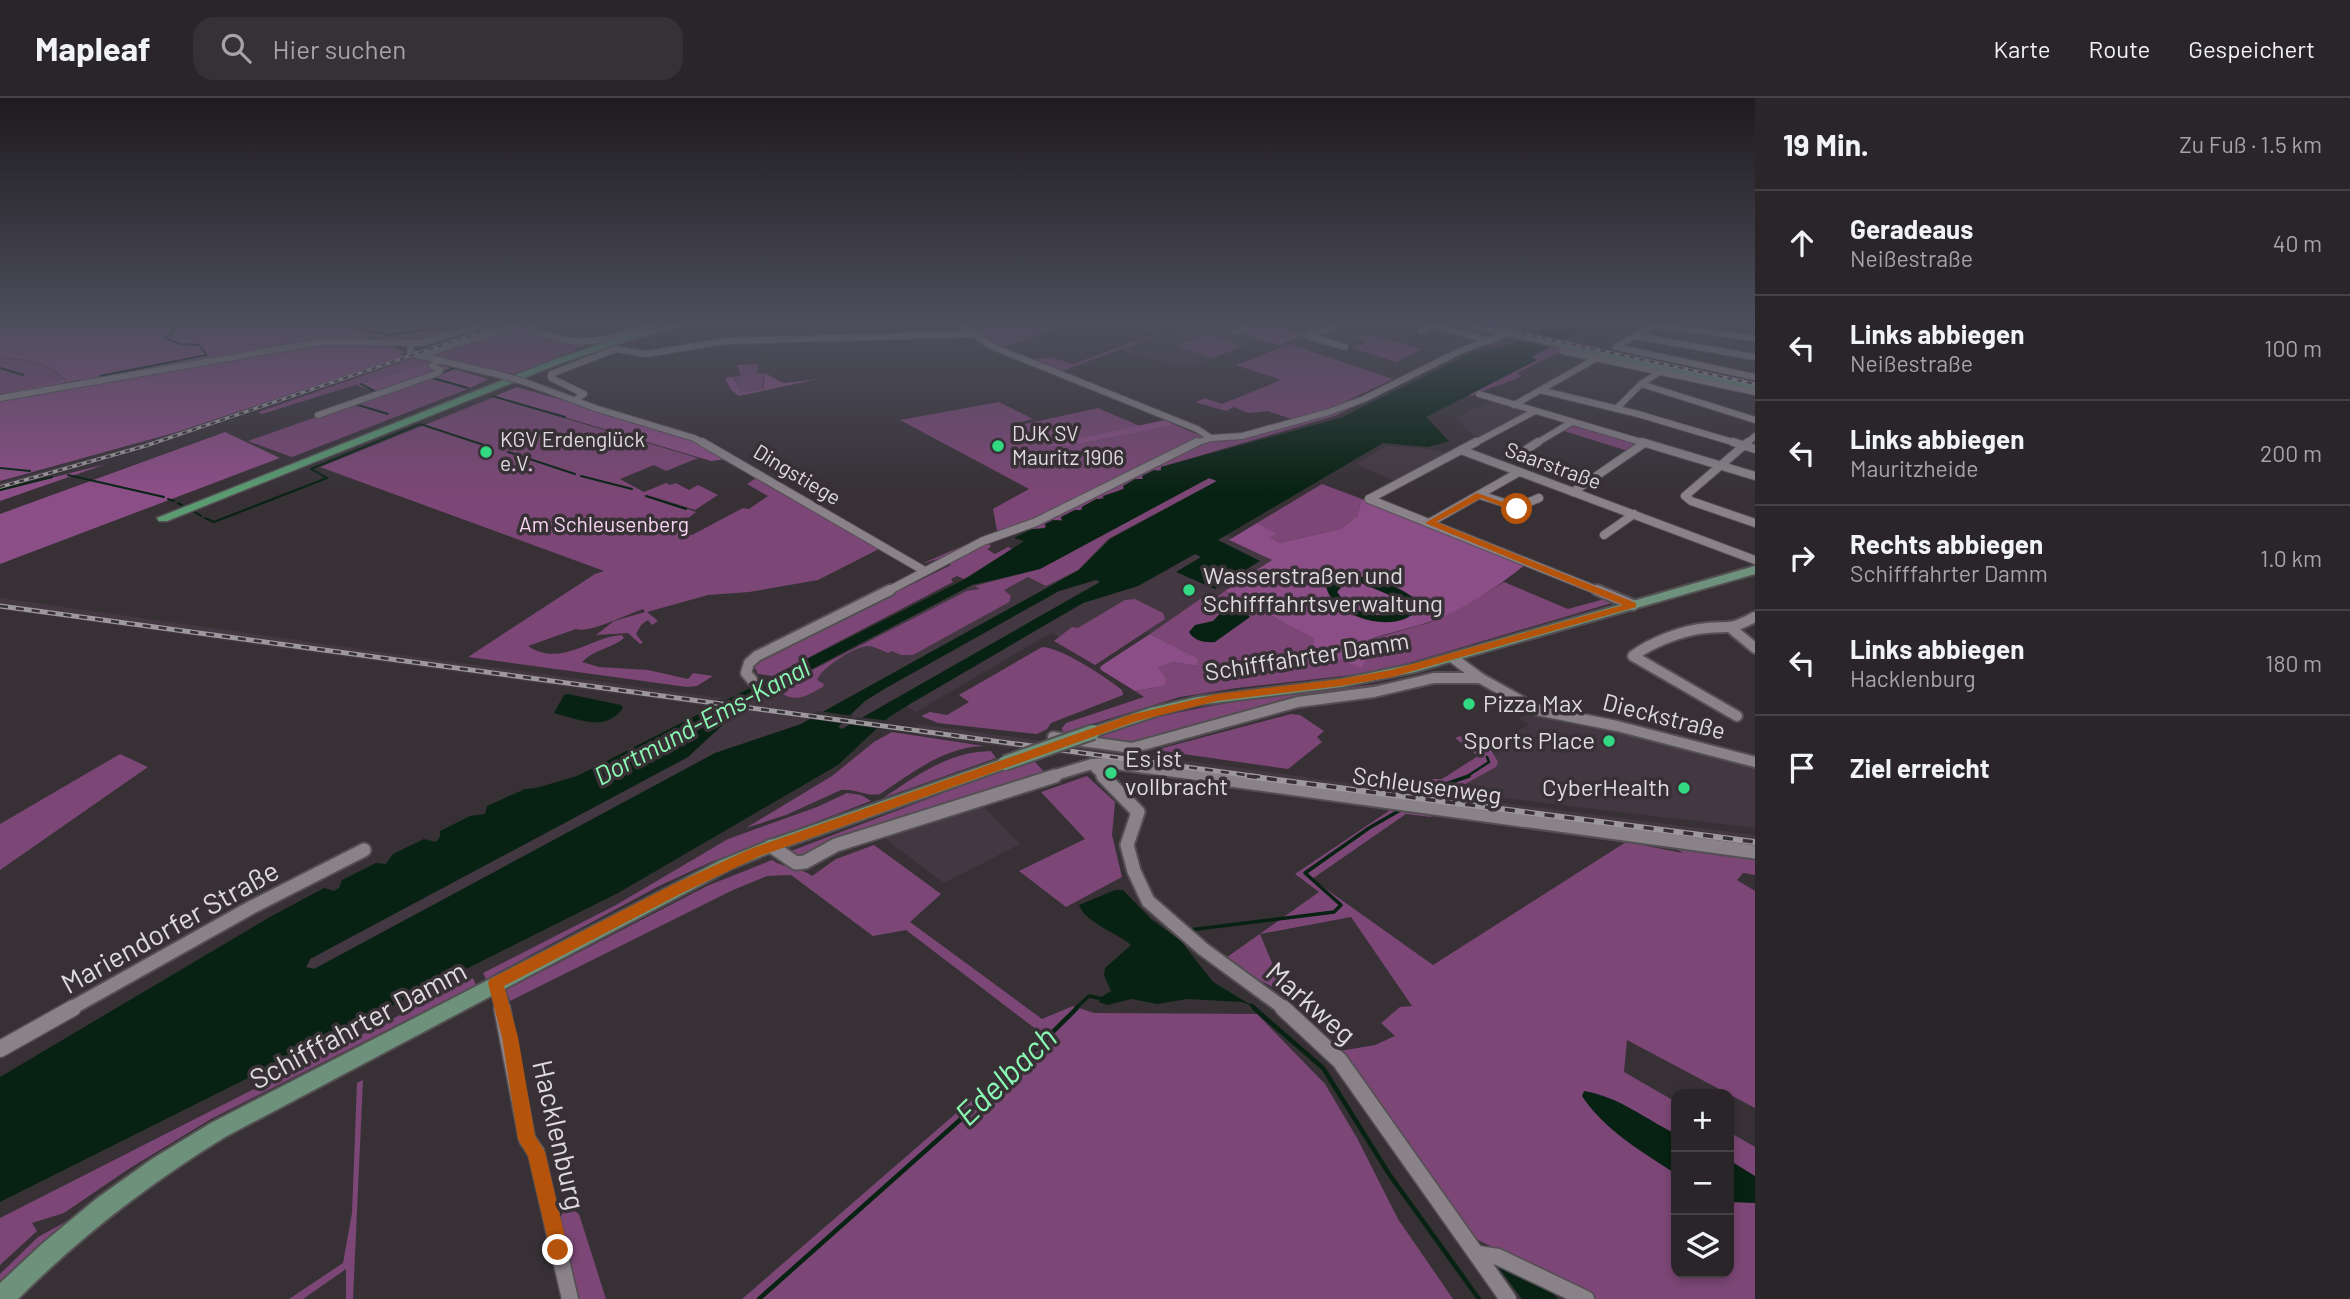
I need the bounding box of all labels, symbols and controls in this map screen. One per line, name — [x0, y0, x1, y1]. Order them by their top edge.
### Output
search box — [193, 17, 683, 80]
text: Mapleaf — [35, 28, 151, 68]
icon: search — [217, 29, 255, 67]
text: Hier suchen — [273, 33, 406, 64]
text: Karte — [1993, 34, 2051, 63]
text: Route — [2089, 34, 2150, 63]
text: Gespeichert — [2188, 34, 2315, 63]
text: 19 Min. — [1783, 126, 1869, 162]
text: Zu Fuß · 1.5 km — [2179, 130, 2322, 158]
text: Geradeaus — [1850, 213, 1973, 244]
icon: ahead — [1783, 224, 1821, 262]
text: 40 m — [2273, 229, 2322, 257]
text: Neißestraße — [1850, 244, 1973, 272]
text: Links abbiegen — [1850, 318, 2024, 349]
icon: left — [1783, 329, 1821, 367]
text: 100 m — [2264, 334, 2322, 362]
text: Neißestraße — [1850, 349, 1973, 377]
place label: DJK SV Mauritz 1906 — [1012, 420, 1124, 469]
text: Links abbiegen — [1850, 423, 2024, 454]
place label: KGV Erdenglück e.V. — [500, 426, 645, 475]
icon: left — [1783, 434, 1821, 472]
street label: Saarstraße — [1502, 436, 1605, 493]
street label: Dingstiege — [750, 438, 846, 510]
marker: DJK SV Mauritz 1906 — [990, 438, 1006, 454]
text: 200 m — [2260, 439, 2322, 467]
marker: KGV Erdenglück e.V. — [478, 444, 494, 460]
text: Mauritzheide — [1850, 454, 1979, 482]
route start — [1501, 493, 1532, 524]
park label: Am Schleusenberg — [519, 511, 689, 536]
text: Rechts abbiegen — [1850, 528, 2043, 559]
icon: right — [1783, 539, 1821, 577]
text: 1.0 km — [2260, 544, 2322, 572]
text: Schifffahrter Damm — [1850, 559, 2048, 587]
place label: Wasserstraßen und Schifffahrtsverwaltung — [1203, 560, 1443, 617]
marker: Wasserstraßen und Schifffahrtsverwaltung — [1181, 582, 1197, 598]
street label: Schifffahrter Damm — [1203, 625, 1411, 686]
text: Links abbiegen — [1850, 633, 2024, 664]
icon: left — [1783, 644, 1821, 682]
text: 180 m — [2265, 649, 2322, 677]
water label: Dortmund-Ems-Kanal — [588, 651, 815, 791]
text: Hacklenburg — [1850, 664, 1976, 692]
street label: Dieckstraße — [1600, 686, 1729, 745]
place label: Pizza Max — [1483, 688, 1583, 717]
marker: Pizza Max — [1461, 696, 1477, 712]
place label: Sports Place — [1463, 725, 1595, 754]
marker: Sports Place — [1601, 733, 1617, 749]
place label: Es ist vollbracht — [1125, 743, 1228, 800]
icon: arrive — [1783, 749, 1821, 787]
text: Ziel erreicht — [1850, 752, 1990, 783]
street label: Schleusenweg — [1351, 760, 1504, 809]
marker: Es ist vollbracht — [1103, 765, 1119, 781]
place label: CyberHealth — [1542, 772, 1670, 801]
marker: CyberHealth — [1676, 780, 1692, 796]
street label: Mariendorfer Straße — [55, 852, 284, 1000]
street label: Schifffahrter Damm — [243, 953, 472, 1096]
street label: Markweg — [1260, 954, 1364, 1051]
water label: Edelbach — [946, 1017, 1063, 1132]
street label: Hacklenburg — [526, 1057, 594, 1213]
map controls — [1671, 1089, 1734, 1278]
button: + — [1671, 1089, 1734, 1152]
button: − — [1671, 1152, 1734, 1215]
button: layers — [1671, 1215, 1734, 1278]
route end — [542, 1234, 573, 1265]

